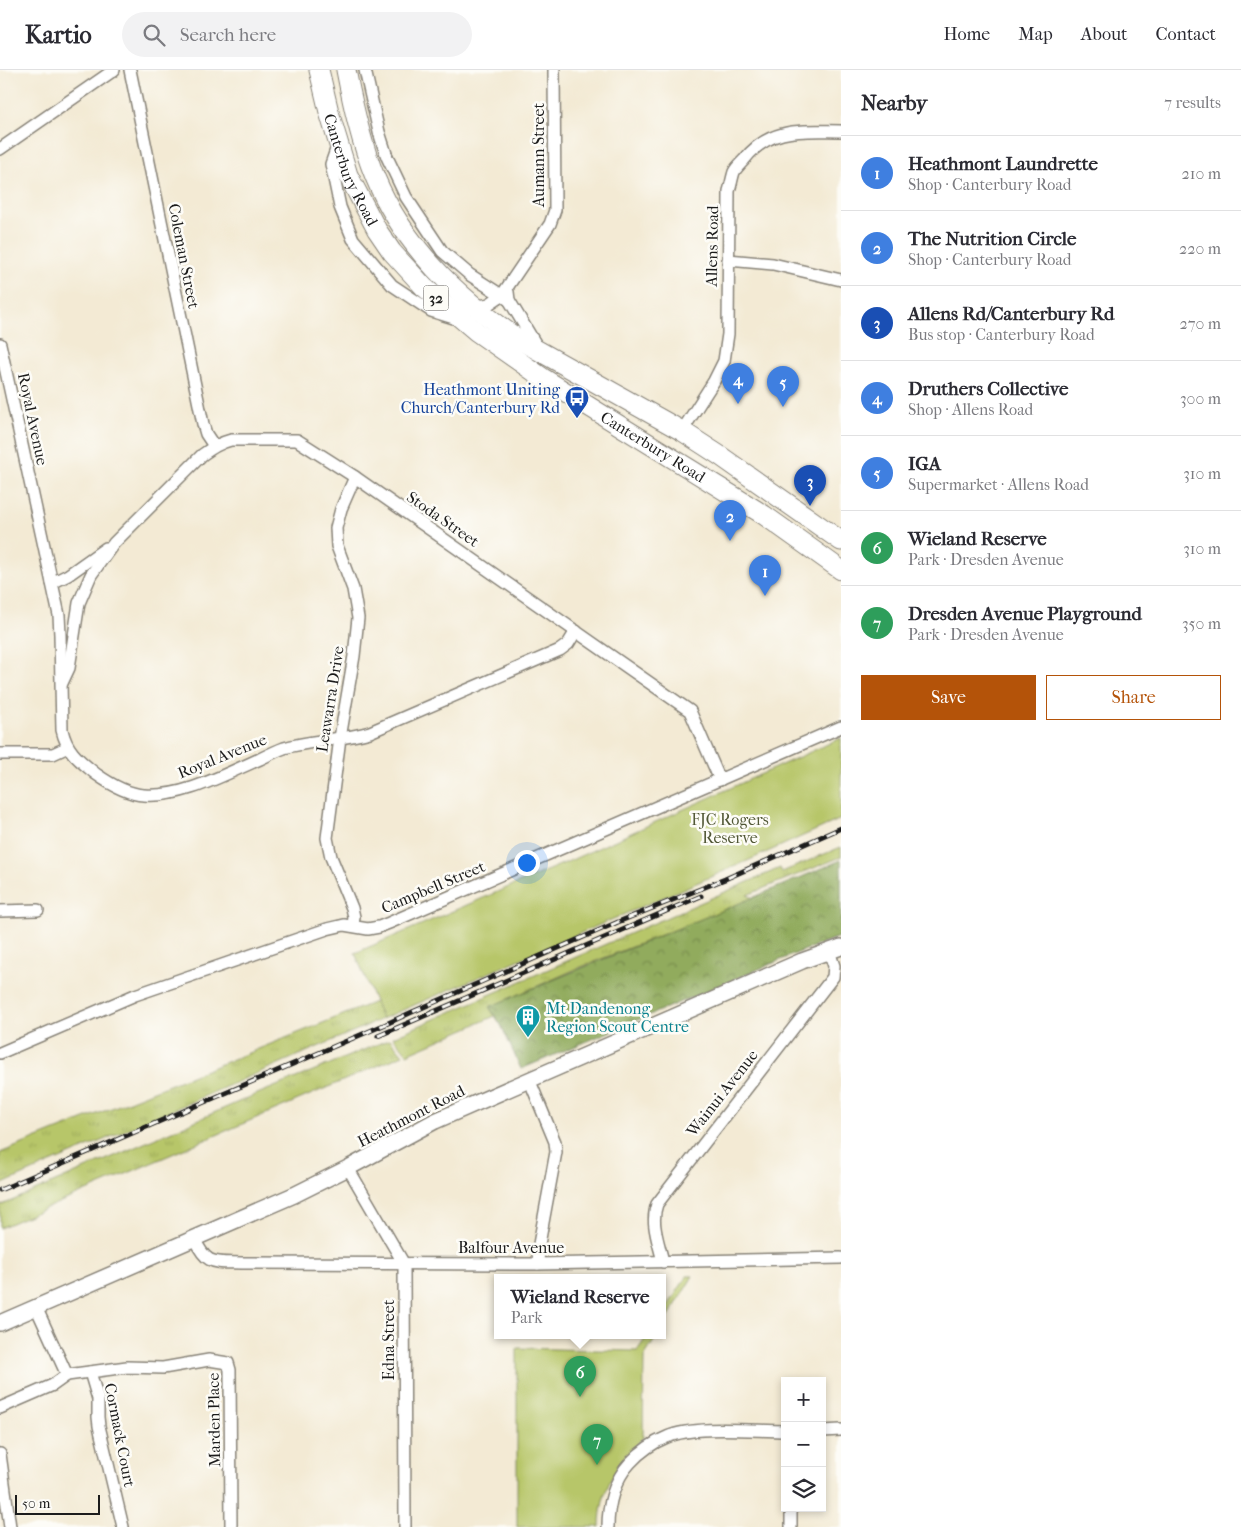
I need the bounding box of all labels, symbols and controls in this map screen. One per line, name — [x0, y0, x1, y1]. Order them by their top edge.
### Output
search box — [122, 12, 472, 57]
text: Kartio — [25, 21, 92, 49]
icon: search — [140, 21, 168, 49]
text: Search here — [180, 24, 276, 46]
text: Home — [943, 24, 990, 45]
text: Map — [1018, 24, 1053, 45]
text: About — [1081, 24, 1127, 45]
text: Contact — [1155, 24, 1216, 45]
text: Nearby — [861, 91, 927, 115]
text: 7 results — [1164, 93, 1221, 112]
street label: Aumann Street — [529, 103, 548, 208]
street label: Canterbury Road — [320, 111, 383, 229]
text: Heathmont Laundrette — [908, 153, 1098, 175]
text: 1 — [874, 164, 880, 183]
text: 210 m — [1182, 164, 1221, 183]
text: Shop · Canterbury Road — [908, 175, 1072, 194]
street label: Coleman Street — [165, 202, 204, 310]
street label: Allens Road — [702, 205, 722, 288]
text: The Nutrition Circle — [908, 228, 1076, 250]
text: 2 — [873, 239, 881, 258]
text: 220 m — [1179, 239, 1221, 258]
text: Shop · Canterbury Road — [908, 250, 1072, 269]
road number: 32 — [424, 286, 448, 310]
text: Allens Rd/Canterbury Rd — [908, 303, 1114, 325]
text: 3 — [874, 314, 880, 333]
text: 270 m — [1180, 314, 1221, 333]
text: Bus stop · Canterbury Road — [908, 325, 1095, 344]
pin: 4 — [722, 363, 754, 404]
pin: 5 — [767, 366, 799, 407]
street label: Royal Avenue — [14, 371, 52, 467]
text: Druthers Collective — [908, 378, 1068, 400]
place label: Heathmont Uniting Church/Canterbury Rd — [401, 380, 560, 417]
bus stop icon: Heathmont Uniting Church/Canterbury Rd — [564, 385, 590, 419]
text: 4 — [872, 389, 882, 408]
text: 300 m — [1180, 389, 1221, 408]
text: Shop · Allens Road — [908, 400, 1033, 419]
street label: Canterbury Road — [598, 407, 709, 486]
text: IGA — [908, 453, 941, 475]
text: 5 — [874, 464, 880, 483]
text: 310 m — [1183, 464, 1221, 483]
pin: 3 — [794, 465, 826, 506]
text: Supermarket · Allens Road — [908, 475, 1089, 494]
street label: Stoda Street — [403, 487, 483, 551]
pin: 2 — [714, 500, 746, 541]
text: Wieland Reserve — [908, 528, 1047, 550]
text: 6 — [873, 539, 881, 558]
text: 310 m — [1183, 539, 1221, 558]
text: Park · Dresden Avenue — [908, 550, 1064, 569]
pin: 1 — [749, 555, 781, 596]
text: Dresden Avenue Playground — [908, 603, 1142, 625]
text: 7 — [873, 614, 881, 633]
text: 350 m — [1182, 614, 1221, 633]
text: Park · Dresden Avenue — [908, 625, 1064, 644]
street label: Leawarra Drive — [312, 644, 348, 754]
button: Save — [861, 675, 1036, 720]
button: Share — [1046, 675, 1221, 720]
street label: Royal Avenue — [175, 730, 269, 782]
park label: FJC Rogers Reserve — [691, 810, 769, 847]
your location — [514, 850, 540, 876]
street label: Campbell Street — [378, 856, 488, 917]
place label: Mt Dandenong Region Scout Centre — [546, 999, 689, 1036]
building icon: Mt Dandenong Region Scout Centre — [515, 1004, 541, 1038]
street label: Wainui Avenue — [682, 1046, 762, 1141]
street label: Heathmont Road — [354, 1081, 468, 1151]
street label: Balfour Avenue — [458, 1238, 564, 1257]
popup — [494, 1274, 666, 1339]
text: Wieland Reserve — [511, 1286, 649, 1308]
street label: Edna Street — [379, 1299, 398, 1380]
text: Park — [511, 1308, 542, 1327]
pin: 6 — [564, 1356, 596, 1397]
street label: Marden Place — [204, 1373, 224, 1467]
map controls — [781, 1377, 826, 1512]
button: + — [781, 1377, 826, 1422]
street label: Cormack Court — [101, 1381, 139, 1489]
button: − — [781, 1422, 826, 1467]
pin: 7 — [581, 1424, 613, 1465]
button: layers — [781, 1467, 826, 1512]
scale bar — [15, 1492, 100, 1515]
text: 50 m — [22, 1495, 50, 1512]

